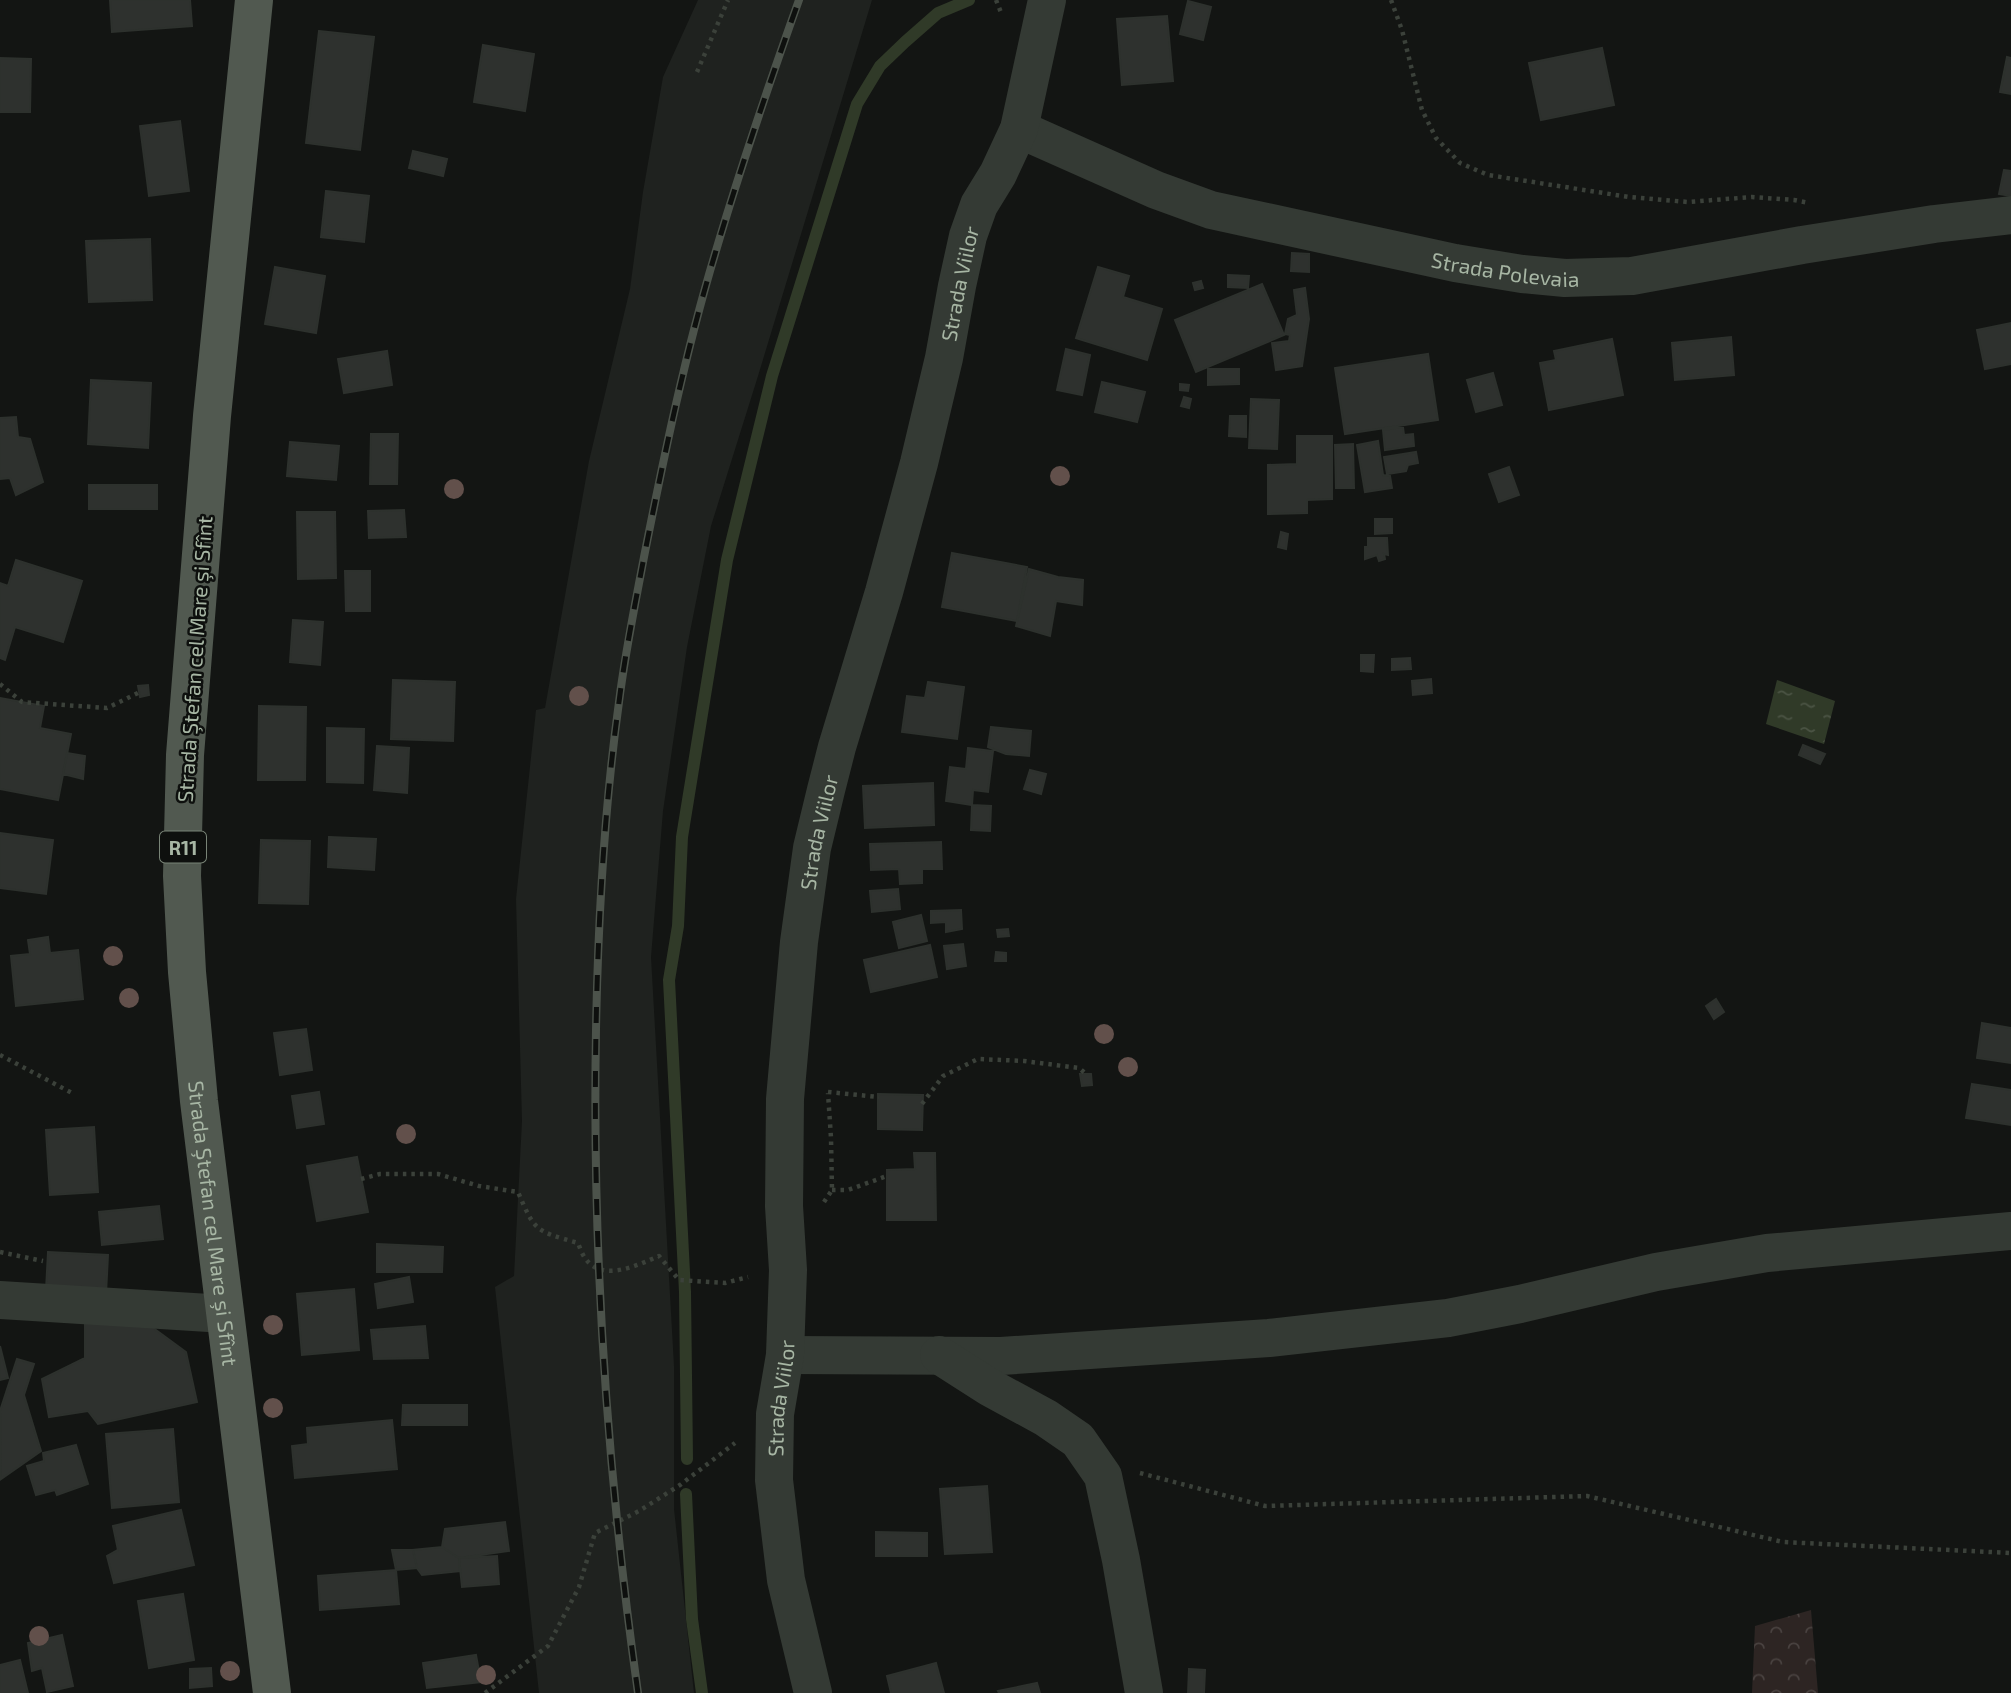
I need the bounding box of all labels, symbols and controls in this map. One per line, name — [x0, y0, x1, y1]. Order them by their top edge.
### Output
street label: Strada Viilor — [935, 222, 983, 343]
street label: Strada Polevaia — [1429, 246, 1580, 291]
street label: Strada Ştefan cel Mare şi Sfînt — [172, 515, 218, 803]
street label: Strada Viilor — [794, 771, 842, 891]
road number: R11 — [160, 832, 206, 862]
street label: Strada Ştefan cel Mare şi Sfînt — [185, 1079, 244, 1367]
street label: Strada Viilor — [762, 1339, 798, 1457]

